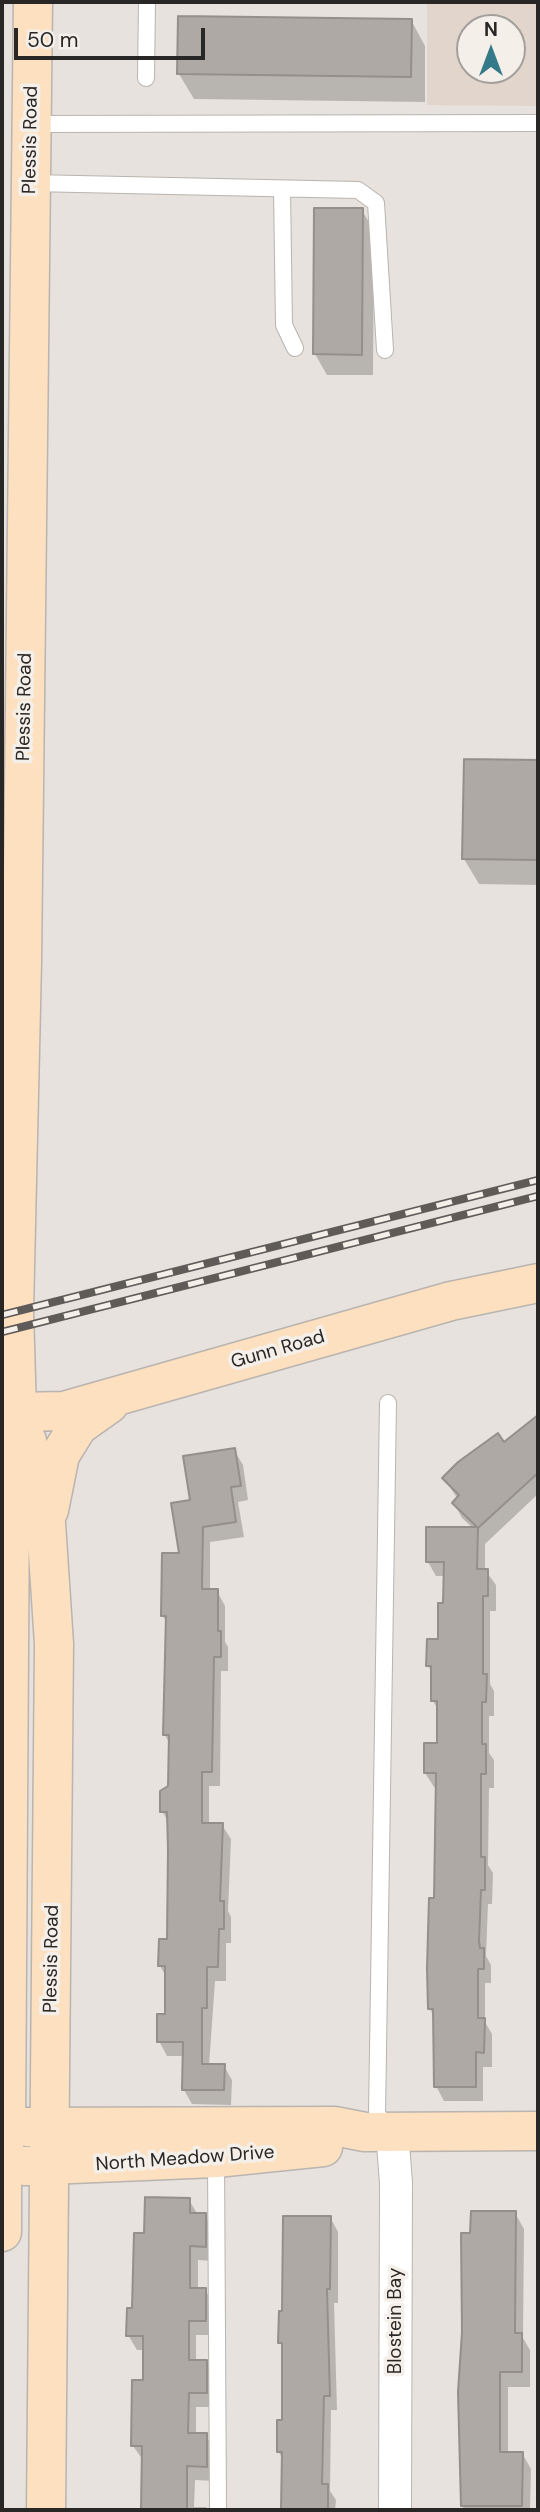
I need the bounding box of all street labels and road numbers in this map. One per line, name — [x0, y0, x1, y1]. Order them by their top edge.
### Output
street label: Plessis Road — [19, 86, 43, 194]
street label: Plessis Road — [13, 653, 37, 761]
street label: Gunn Road — [229, 1326, 327, 1374]
street label: Plessis Road — [40, 1905, 64, 2013]
street label: North Meadow Drive — [95, 2141, 275, 2177]
street label: Blostein Bay — [385, 2268, 407, 2374]

